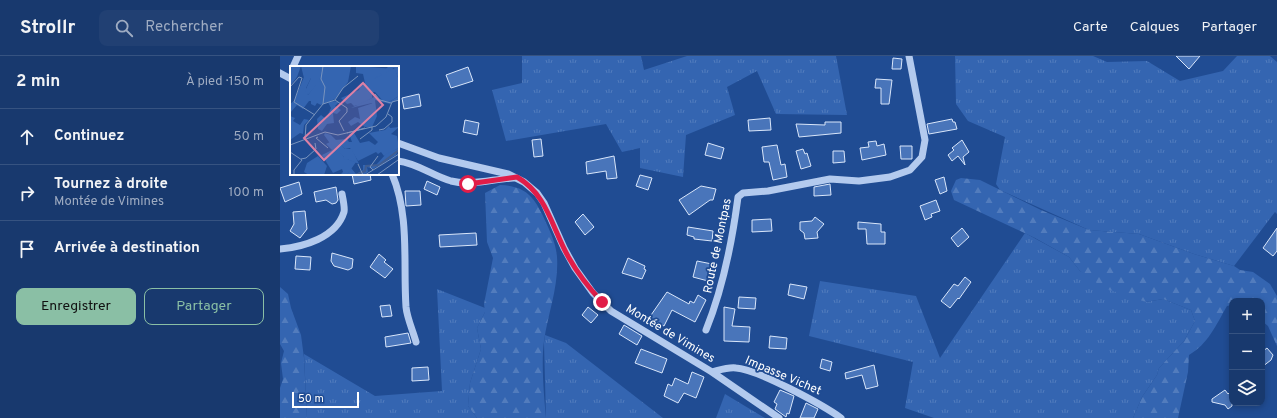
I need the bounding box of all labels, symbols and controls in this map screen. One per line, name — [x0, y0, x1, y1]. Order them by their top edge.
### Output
search box — [99, 10, 379, 46]
text: Strollr — [20, 16, 75, 40]
icon: search — [113, 17, 135, 39]
text: Rechercher — [145, 18, 223, 37]
text: Carte — [1073, 19, 1108, 36]
text: Calques — [1130, 19, 1180, 36]
text: Partager — [1202, 19, 1257, 36]
inset map — [290, 66, 399, 175]
text: 2 min — [16, 71, 60, 93]
text: À pied · 150 m — [186, 74, 264, 90]
icon: ahead — [16, 126, 38, 148]
text: Continuez — [54, 127, 124, 146]
text: 50 m — [234, 129, 264, 145]
text: Tournez à droite — [54, 175, 168, 194]
route start — [459, 175, 477, 193]
icon: right — [16, 182, 38, 204]
text: 100 m — [228, 185, 264, 201]
text: Montée de Vimines — [54, 194, 164, 210]
street label: Route de Montpas — [700, 197, 736, 295]
icon: arrive — [16, 238, 38, 260]
text: Arrivée à destination — [54, 239, 200, 258]
button: Enregistrer — [16, 288, 136, 325]
button: Partager — [144, 288, 264, 325]
route end — [593, 293, 611, 311]
map controls — [1229, 298, 1265, 406]
button: + — [1229, 298, 1265, 334]
street label: Montée de Vimines — [622, 301, 718, 367]
button: − — [1229, 334, 1265, 370]
street label: Impasse Vichet — [742, 353, 824, 399]
button: layers — [1229, 370, 1265, 406]
scale bar — [292, 390, 359, 409]
text: 50 m — [298, 392, 324, 406]

